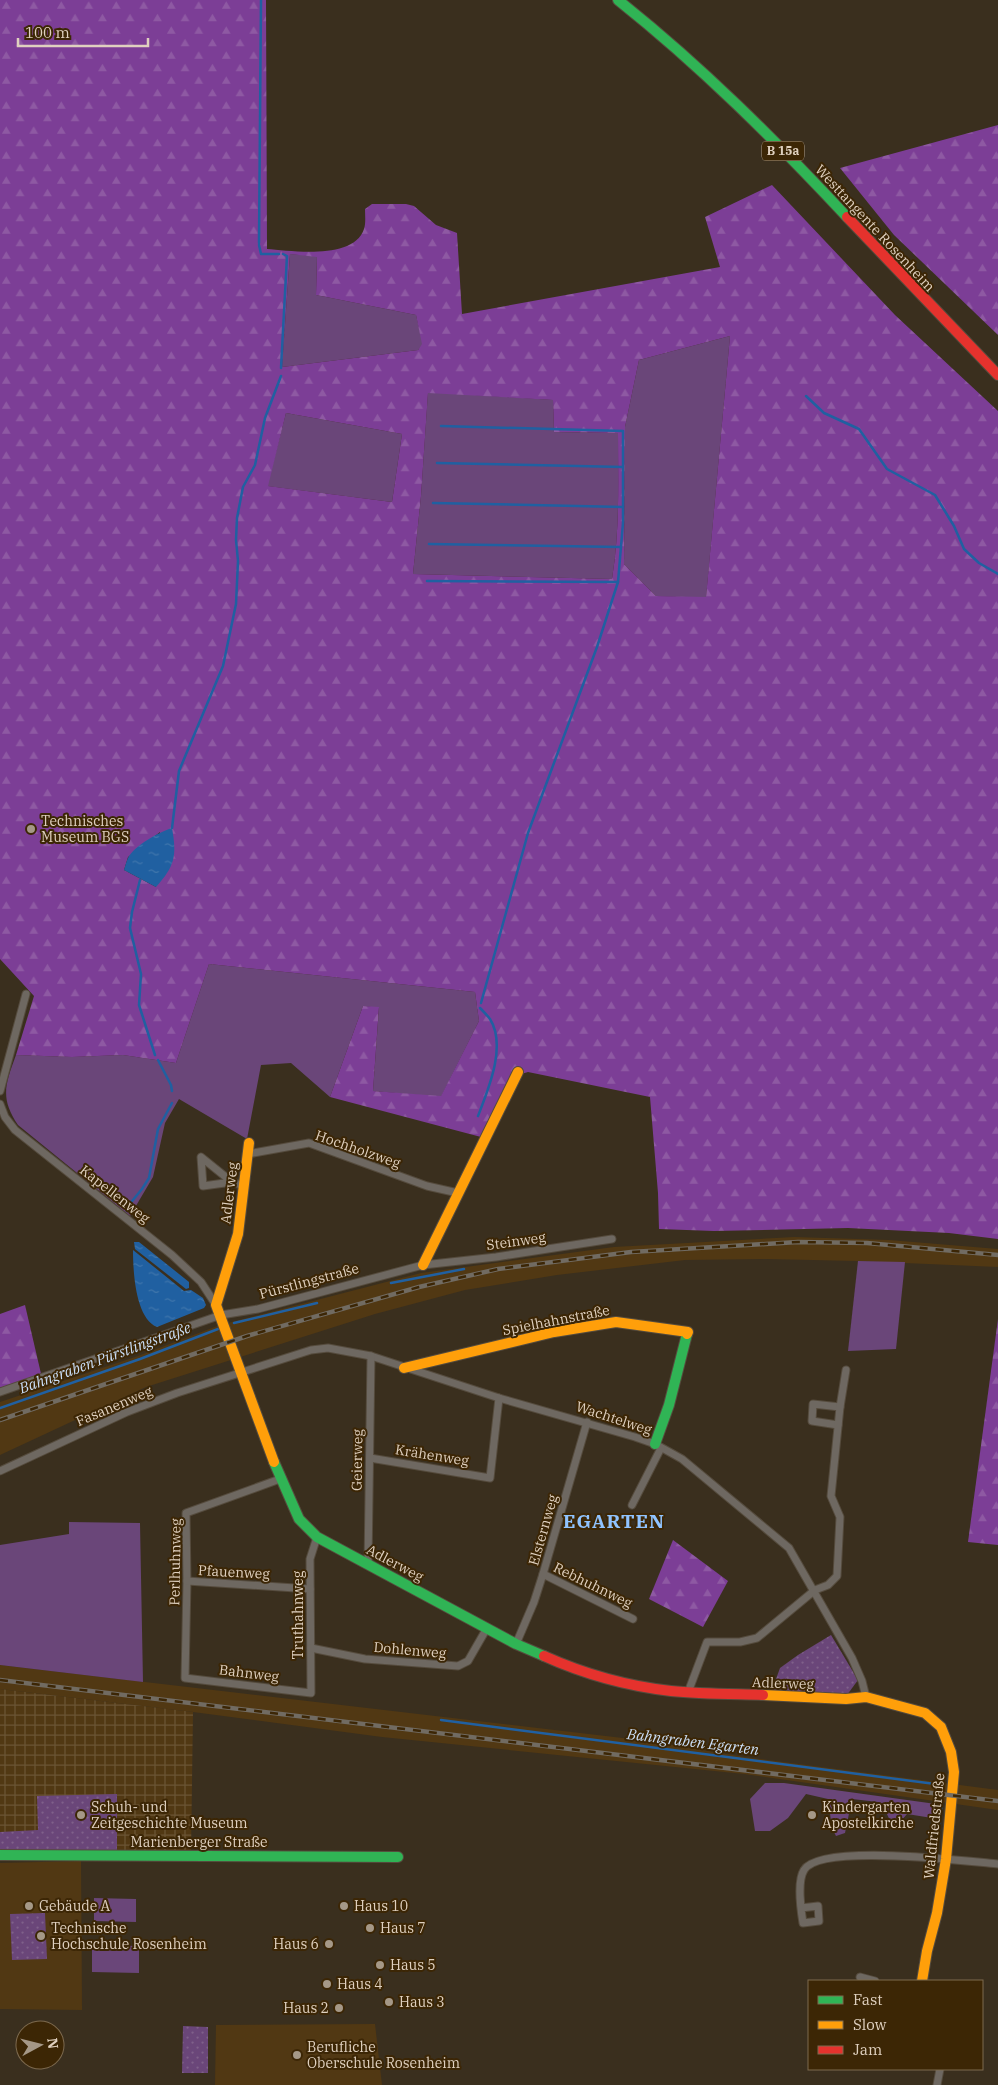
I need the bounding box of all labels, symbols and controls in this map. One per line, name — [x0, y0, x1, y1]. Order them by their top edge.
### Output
scale bar — [18, 15, 148, 47]
text: 100 m — [25, 23, 70, 42]
road number: B 15a — [762, 142, 804, 160]
street label: Westtangente Rosenheim — [811, 161, 939, 295]
place label: Technisches Museum BGS — [41, 812, 129, 846]
marker: Technisches Museum BGS — [25, 823, 37, 835]
street label: Hochholzweg — [313, 1126, 403, 1172]
street label: Kapellenweg — [76, 1161, 154, 1227]
street label: Adlerweg — [216, 1161, 242, 1225]
street label: Steinweg — [485, 1228, 547, 1254]
street label: Pürstlingstraße — [257, 1259, 361, 1303]
street label: Spielhahnstraße — [501, 1301, 611, 1339]
water label: Bahngraben Pürstlingstraße — [16, 1318, 194, 1398]
street label: Fasanenweg — [73, 1382, 155, 1430]
street label: Wachtelweg — [574, 1397, 655, 1439]
street label: Geierweg — [347, 1428, 367, 1491]
street label: Krähenweg — [394, 1440, 471, 1470]
street label: Elsternweg — [524, 1492, 562, 1568]
district label: EGARTEN — [563, 1509, 665, 1533]
street label: Perlhuhnweg — [165, 1518, 185, 1606]
street label: Adlerweg — [363, 1540, 427, 1586]
street label: Rebhuhnweg — [550, 1558, 636, 1612]
street label: Pfauenweg — [198, 1561, 271, 1583]
street label: Truthahnweg — [289, 1570, 307, 1659]
street label: Dohlenweg — [373, 1638, 447, 1662]
street label: Bahnweg — [218, 1660, 280, 1686]
street label: Adlerweg — [752, 1673, 815, 1693]
water label: Bahngraben Egarten — [625, 1724, 761, 1759]
street label: Waldfriedstraße — [919, 1772, 949, 1880]
place label: Schuh- und Zeitgeschichte Museum — [91, 1798, 248, 1832]
place label: Kindergarten Apostelkirche — [822, 1798, 914, 1832]
marker: Schuh- und Zeitgeschichte Museum — [75, 1809, 87, 1821]
marker: Kindergarten Apostelkirche — [806, 1809, 818, 1821]
street label: Marienberger Straße — [130, 1833, 268, 1851]
place label: Gebäude A — [39, 1897, 111, 1915]
place label: Haus 10 — [354, 1897, 408, 1915]
marker: Gebäude A — [23, 1900, 35, 1912]
marker: Haus 10 — [338, 1900, 350, 1912]
place label: Technische Hochschule Rosenheim — [51, 1919, 207, 1953]
place label: Haus 7 — [380, 1919, 426, 1937]
marker: Haus 7 — [364, 1922, 376, 1934]
marker: Technische Hochschule Rosenheim — [35, 1930, 47, 1942]
place label: Haus 6 — [273, 1935, 319, 1953]
marker: Haus 6 — [323, 1938, 335, 1950]
place label: Haus 5 — [390, 1956, 436, 1974]
marker: Haus 5 — [374, 1959, 386, 1971]
place label: Haus 4 — [337, 1975, 383, 1993]
marker: Haus 4 — [321, 1978, 333, 1990]
legend — [808, 1980, 983, 2070]
text: Fast — [853, 1990, 883, 2009]
place label: Haus 3 — [399, 1993, 445, 2011]
marker: Haus 3 — [383, 1996, 395, 2008]
place label: Haus 2 — [283, 1999, 329, 2017]
marker: Haus 2 — [333, 2002, 345, 2014]
text: Slow — [853, 2015, 887, 2034]
north arrow — [15, 2020, 65, 2070]
text: N — [43, 2037, 63, 2050]
place label: Berufliche Oberschule Rosenheim — [307, 2038, 460, 2072]
text: Jam — [853, 2040, 882, 2059]
marker: Berufliche Oberschule Rosenheim — [291, 2049, 303, 2061]

